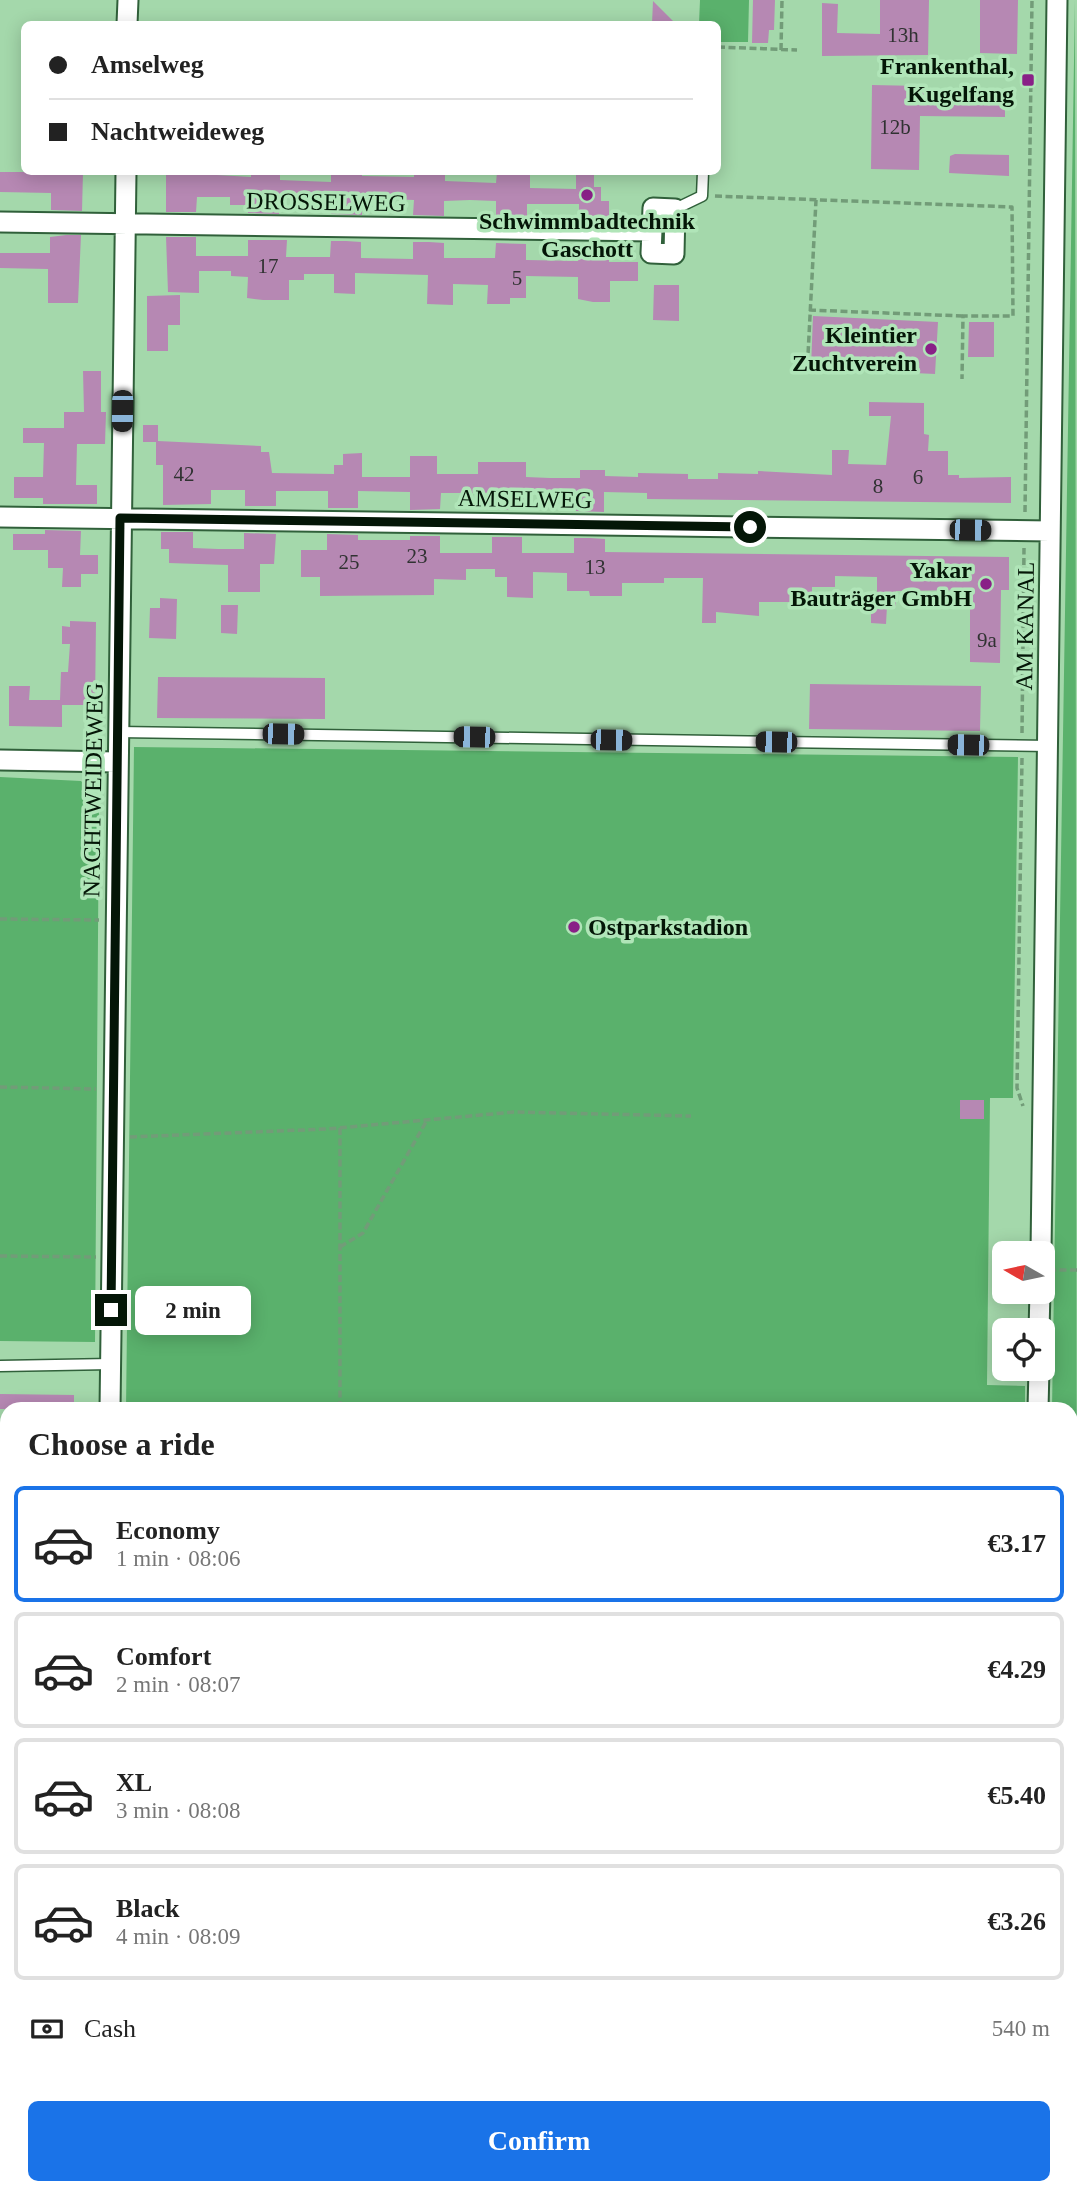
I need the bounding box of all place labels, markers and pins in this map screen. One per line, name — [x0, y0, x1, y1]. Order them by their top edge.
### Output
place label: Frankenthal, Kugelfang — [880, 53, 1014, 107]
marker: Frankenthal, Kugelfang — [1020, 72, 1036, 88]
marker: Schwimmbadtechnik Gaschott — [579, 187, 595, 203]
place label: Schwimmbadtechnik Gaschott — [479, 208, 696, 262]
place label: Kleintier Zuchtverein — [792, 322, 917, 376]
marker: Kleintier Zuchtverein — [923, 341, 939, 357]
place label: Yakar Bauträger GmbH — [790, 557, 972, 611]
marker: Yakar Bauträger GmbH — [978, 576, 994, 592]
place label: Ostparkstadion — [588, 914, 748, 940]
marker: Ostparkstadion — [566, 919, 582, 935]

